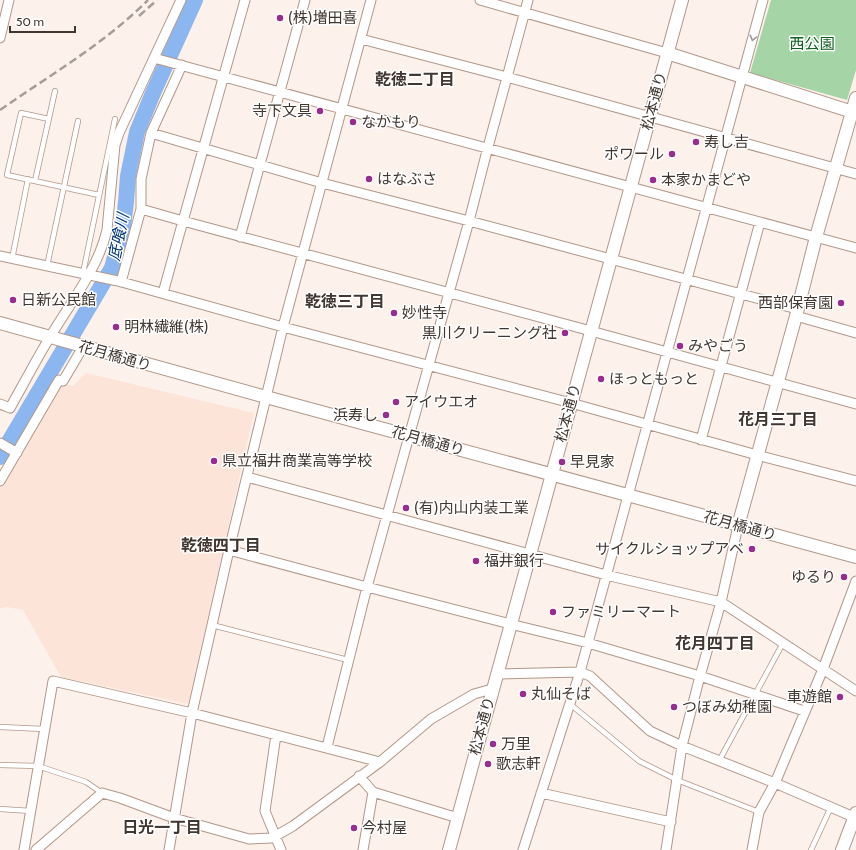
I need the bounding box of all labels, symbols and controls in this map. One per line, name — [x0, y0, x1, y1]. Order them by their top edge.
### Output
scale bar — [10, 8, 75, 34]
place label: (株)増田喜 — [288, 9, 357, 27]
marker: (株)増田喜 — [275, 13, 285, 23]
text: 50 m — [16, 14, 44, 29]
one-way arrow — [750, 34, 758, 41]
park label: 西公園 — [789, 35, 835, 53]
district label: 乾徳二丁目 — [375, 70, 455, 89]
street label: 松本通り — [638, 70, 670, 132]
place label: 寺下文具 — [252, 102, 312, 120]
marker: 寺下文具 — [315, 106, 325, 116]
place label: なかもり — [361, 113, 421, 131]
marker: なかもり — [348, 117, 358, 127]
place label: 寿し吉 — [704, 133, 749, 151]
marker: 寿し吉 — [691, 137, 701, 147]
place label: ポワール — [604, 145, 664, 163]
marker: ポワール — [667, 149, 677, 159]
place label: はなぶさ — [377, 170, 437, 188]
place label: 本家かまどや — [661, 171, 751, 189]
marker: はなぶさ — [364, 174, 374, 184]
marker: 本家かまどや — [648, 175, 658, 185]
water label: 底喰川 — [104, 210, 133, 263]
place label: 日新公民館 — [21, 291, 96, 309]
district label: 乾徳三丁目 — [305, 292, 385, 311]
place label: 西部保育園 — [758, 294, 833, 312]
marker: 日新公民館 — [8, 295, 18, 305]
marker: 西部保育園 — [836, 298, 846, 308]
place label: 妙性寺 — [402, 304, 447, 322]
marker: 妙性寺 — [389, 308, 399, 318]
place label: 明林繊維(株) — [124, 318, 208, 336]
marker: 明林繊維(株) — [111, 322, 121, 332]
place label: 黒川クリーニング社 — [422, 324, 557, 342]
marker: 黒川クリーニング社 — [560, 328, 570, 338]
street label: 花月橋通り — [76, 337, 154, 375]
place label: みやごう — [688, 337, 748, 355]
marker: みやごう — [675, 341, 685, 351]
place label: ほっともっと — [609, 370, 699, 388]
marker: ほっともっと — [596, 374, 606, 384]
street label: 松本通り — [552, 382, 584, 444]
place label: アイウエオ — [404, 393, 478, 411]
marker: アイウエオ — [391, 397, 401, 407]
place label: 浜寿し — [333, 406, 378, 424]
marker: 浜寿し — [381, 410, 391, 420]
district label: 花月三丁目 — [738, 410, 818, 429]
street label: 花月橋通り — [389, 423, 467, 459]
place label: 県立福井商業高等学校 — [222, 452, 372, 470]
place label: 早見家 — [570, 453, 615, 471]
marker: 県立福井商業高等学校 — [209, 456, 219, 466]
marker: 早見家 — [557, 457, 567, 467]
place label: (有)内山内装工業 — [414, 499, 528, 517]
marker: (有)内山内装工業 — [401, 503, 411, 513]
street label: 花月橋通り — [701, 508, 779, 544]
district label: 乾徳四丁目 — [181, 536, 261, 555]
place label: サイクルショップアベ — [595, 540, 744, 558]
marker: サイクルショップアベ — [747, 544, 757, 554]
place label: 福井銀行 — [484, 552, 544, 570]
marker: 福井銀行 — [471, 556, 481, 566]
place label: ゆるり — [791, 568, 836, 586]
marker: ゆるり — [839, 572, 849, 582]
place label: ファミリーマート — [561, 603, 681, 621]
marker: ファミリーマート — [548, 607, 558, 617]
district label: 花月四丁目 — [675, 634, 755, 653]
place label: 丸仙そば — [531, 685, 591, 703]
place label: 車遊館 — [787, 688, 832, 706]
marker: 丸仙そば — [518, 689, 528, 699]
marker: 車遊館 — [835, 692, 845, 702]
street label: 松本通り — [466, 695, 498, 757]
place label: つぼみ幼稚園 — [682, 698, 772, 716]
marker: つぼみ幼稚園 — [669, 702, 679, 712]
place label: 万里 — [501, 735, 531, 753]
marker: 万里 — [488, 739, 498, 749]
place label: 歌志軒 — [496, 755, 541, 773]
marker: 歌志軒 — [483, 759, 493, 769]
district label: 日光一丁目 — [122, 818, 202, 837]
place label: 今村屋 — [362, 819, 407, 837]
marker: 今村屋 — [349, 823, 359, 833]

